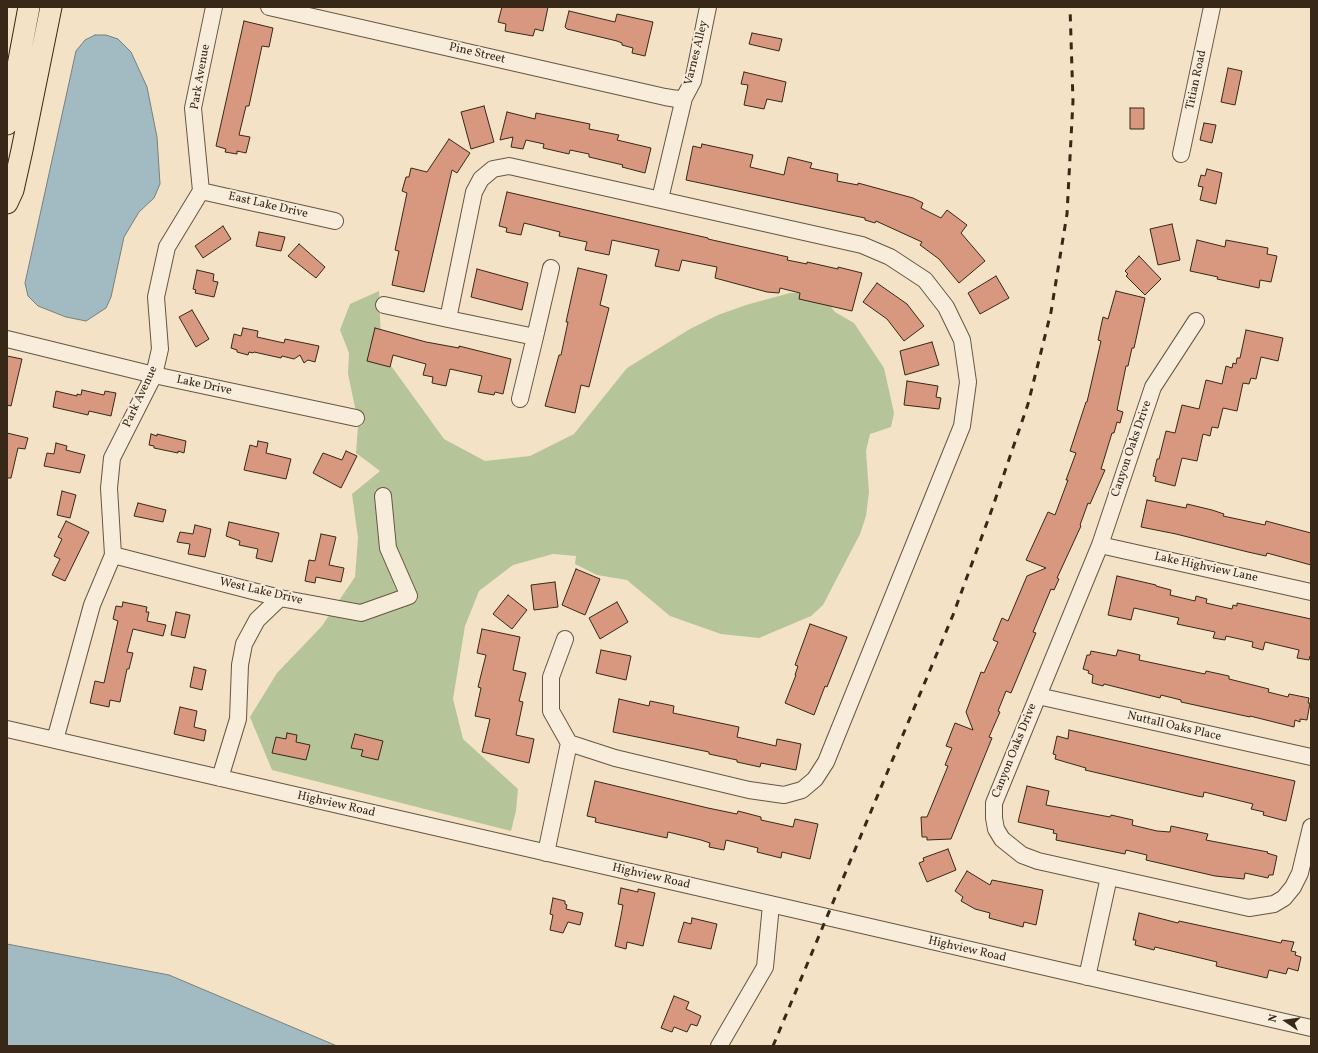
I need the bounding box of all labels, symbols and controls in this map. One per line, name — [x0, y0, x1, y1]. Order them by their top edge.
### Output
street label: Varnes Alley — [682, 19, 712, 87]
street label: Pine Street — [447, 41, 507, 67]
street label: Park Avenue — [188, 43, 214, 111]
street label: Titian Road — [1184, 49, 1210, 111]
street label: East Lake Drive — [227, 190, 309, 222]
street label: Park Avenue — [120, 364, 162, 430]
street label: Lake Drive — [175, 373, 233, 399]
street label: Canyon Oaks Drive — [1109, 399, 1155, 499]
street label: Lake Highview Lane — [1153, 550, 1259, 586]
street label: West Lake Drive — [218, 575, 304, 609]
street label: Canyon Oaks Drive — [989, 702, 1041, 800]
street label: Nuttall Oaks Place — [1126, 709, 1222, 745]
street label: Highview Road — [296, 789, 376, 821]
street label: Highview Road — [611, 861, 691, 893]
street label: Highview Road — [927, 934, 1007, 966]
north arrow — [1266, 1001, 1306, 1041]
text: N — [1266, 1013, 1282, 1024]

